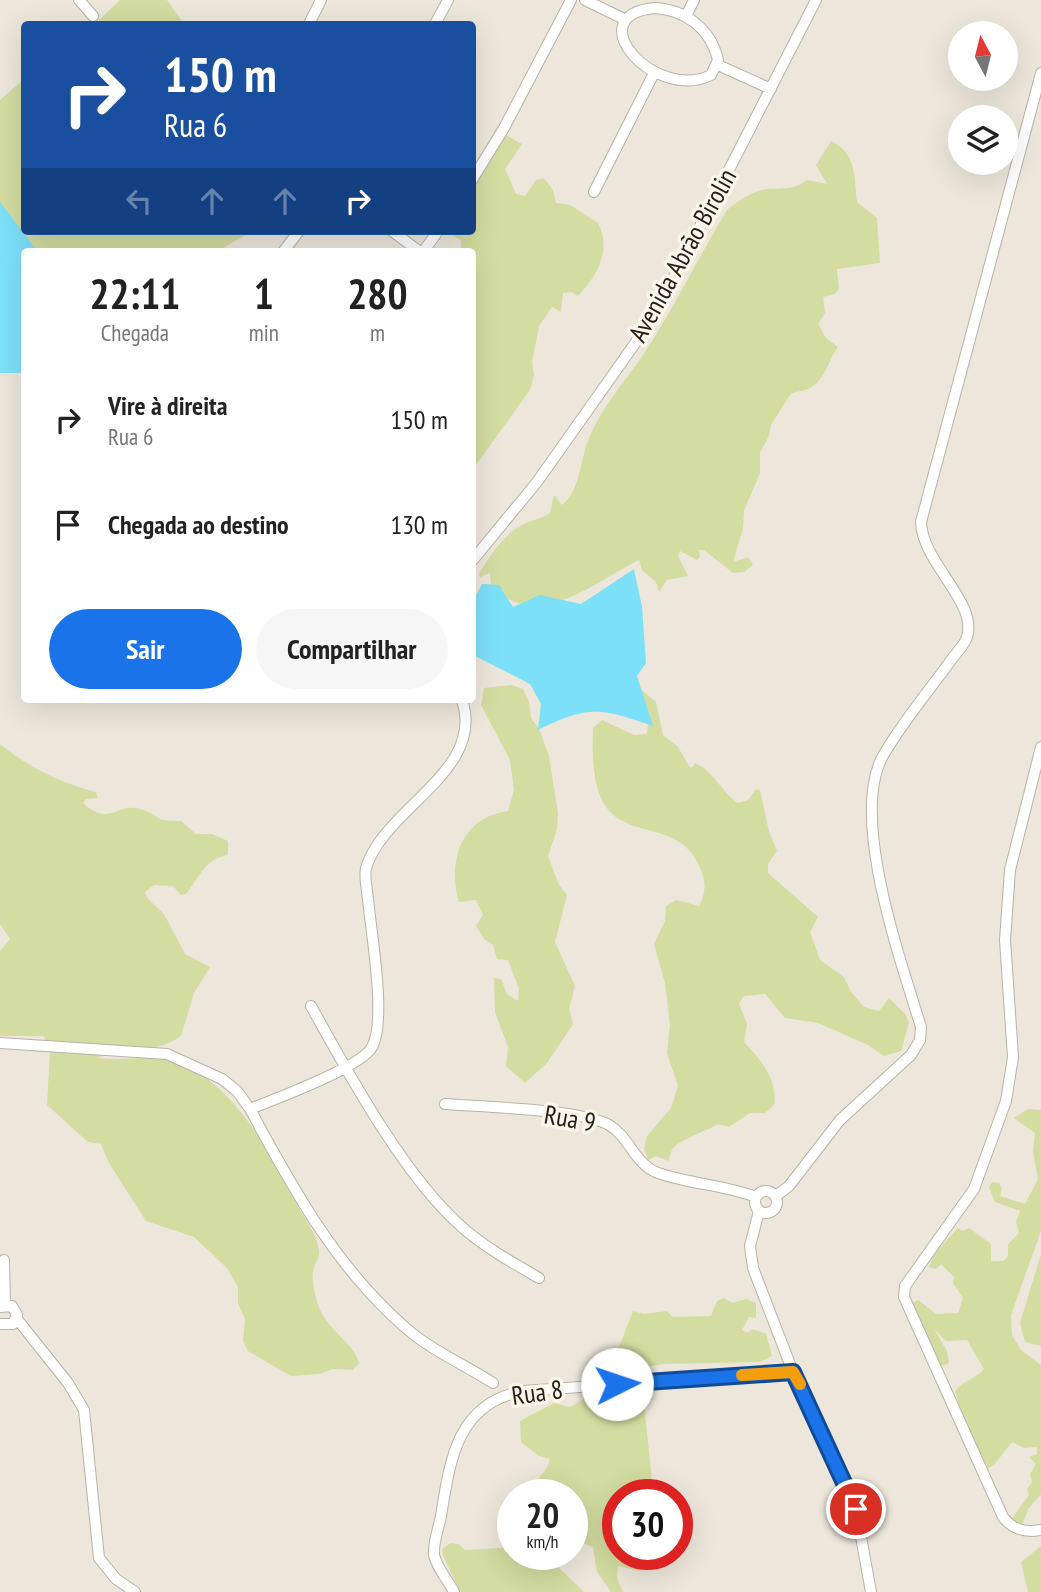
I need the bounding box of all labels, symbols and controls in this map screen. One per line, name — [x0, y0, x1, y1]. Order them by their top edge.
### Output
north arrow — [948, 21, 1018, 91]
map controls — [948, 21, 1018, 175]
text: 150 m — [164, 42, 277, 106]
icon: right — [49, 49, 140, 140]
text: Rua 6 — [164, 104, 227, 146]
button: layers — [948, 105, 1018, 175]
street label: Avenida Abrão Birolin — [621, 163, 743, 347]
icon: left — [120, 182, 158, 220]
icon: ahead — [193, 182, 231, 220]
icon: ahead — [266, 182, 304, 220]
icon: right — [339, 182, 377, 220]
text: 22:11 — [89, 266, 180, 321]
text: 1 — [254, 266, 274, 321]
text: 280 — [347, 266, 408, 321]
text: Chegada — [101, 318, 169, 347]
text: min — [249, 318, 279, 347]
text: m — [370, 318, 385, 347]
text: Vire à direita — [108, 389, 227, 422]
icon: right — [49, 401, 87, 439]
text: 150 m — [390, 403, 448, 436]
text: Rua 6 — [108, 422, 153, 451]
icon: arrive — [49, 506, 87, 544]
text: Chegada ao destino — [108, 508, 289, 541]
text: 130 m — [390, 508, 448, 541]
button: Sair — [49, 609, 242, 689]
button: Compartilhar — [256, 609, 448, 689]
street label: Rua 9 — [542, 1097, 598, 1139]
position arrow — [580, 1347, 654, 1421]
street label: Rua 8 — [509, 1372, 565, 1412]
speed limit sign: 30 — [602, 1479, 693, 1570]
pin — [826, 1479, 886, 1539]
icon: arrive — [837, 1490, 875, 1528]
text: 20 — [526, 1492, 559, 1538]
text: km/h — [527, 1530, 558, 1553]

